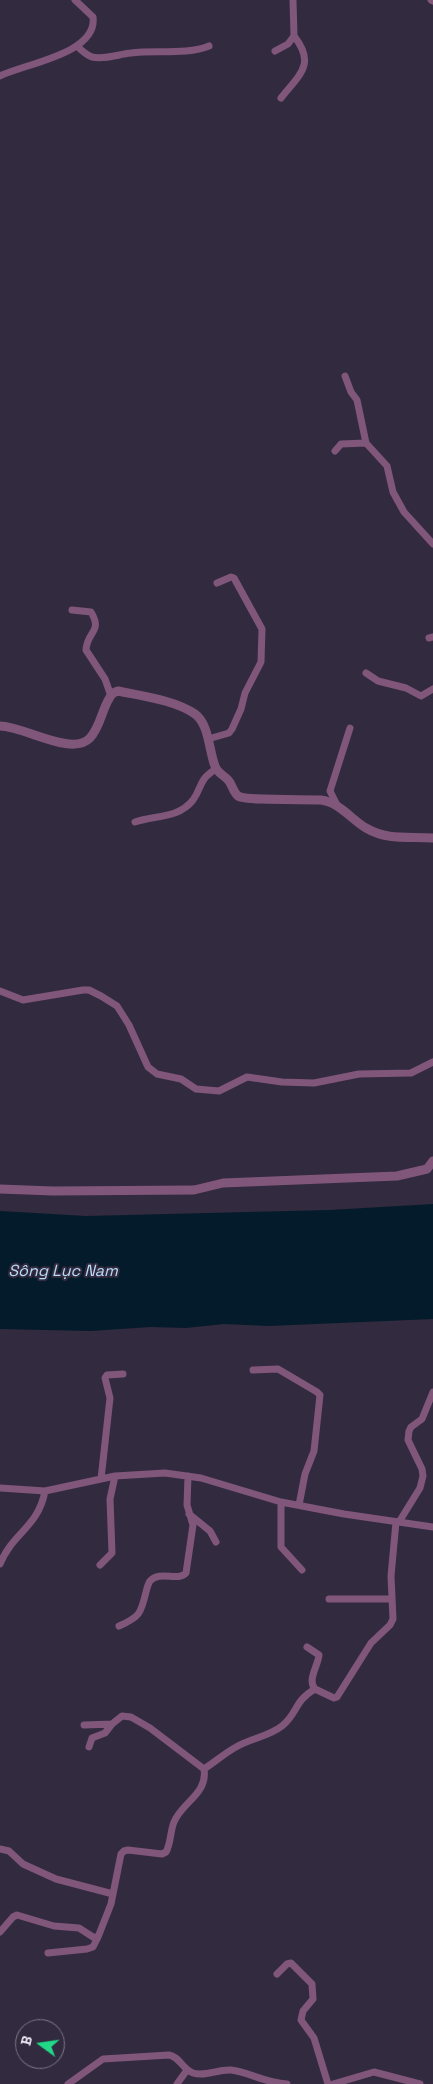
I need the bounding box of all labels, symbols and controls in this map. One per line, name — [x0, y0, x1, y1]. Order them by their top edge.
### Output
water label: Sông Lục Nam — [8, 1262, 118, 1282]
north arrow — [15, 2019, 65, 2069]
text: B — [17, 2034, 36, 2047]

